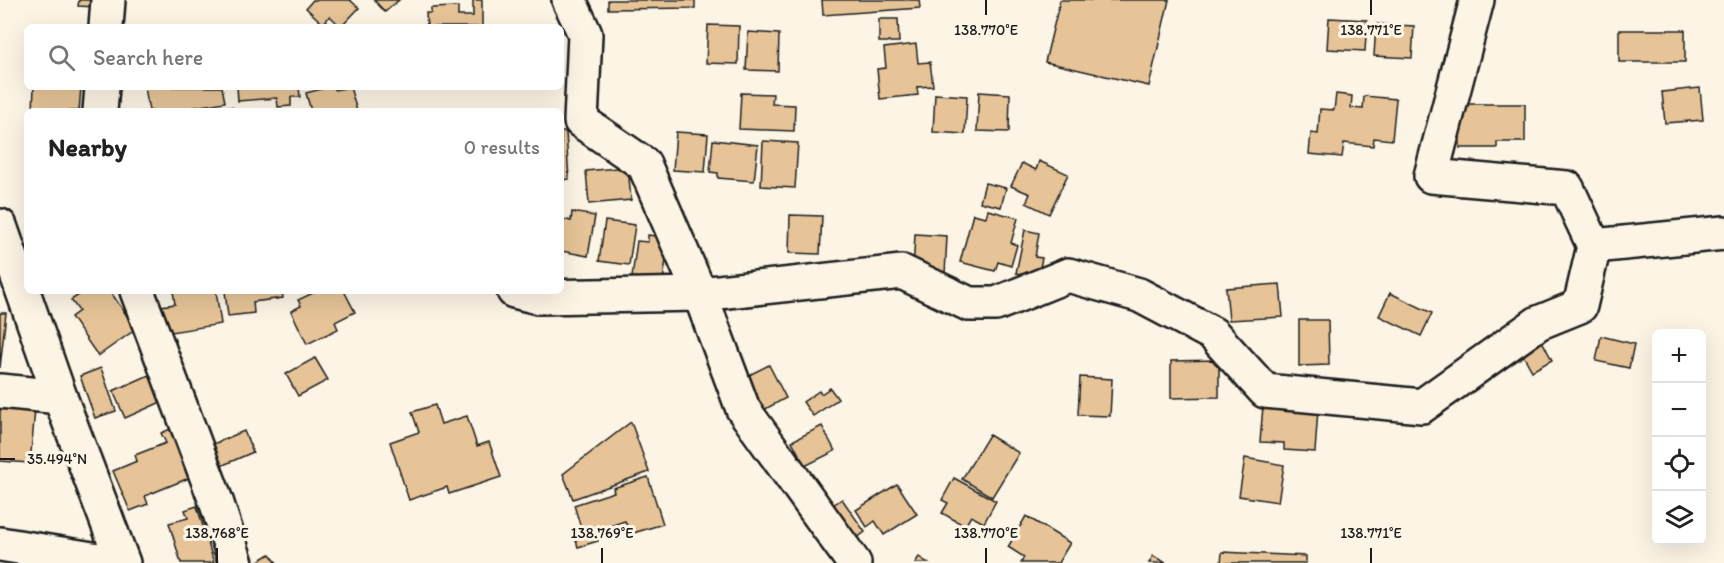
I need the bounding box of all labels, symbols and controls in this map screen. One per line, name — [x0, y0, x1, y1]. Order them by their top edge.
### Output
text: 138.770°E — [954, 21, 1018, 39]
text: 138.771°E — [1340, 21, 1402, 39]
search box — [24, 24, 564, 90]
icon: search — [45, 41, 78, 74]
text: Search here — [93, 44, 203, 71]
text: Nearby — [48, 131, 127, 163]
text: 0 results — [464, 135, 540, 159]
map controls — [1652, 329, 1706, 545]
button: + — [1652, 329, 1706, 383]
button: − — [1652, 383, 1706, 437]
button: locate — [1652, 437, 1706, 491]
text: 35.494°N — [27, 450, 87, 468]
button: layers — [1652, 491, 1706, 545]
text: 138.768°E — [185, 524, 249, 542]
text: 138.769°E — [571, 524, 633, 542]
text: 138.770°E — [954, 524, 1018, 542]
text: 138.771°E — [1340, 524, 1402, 542]

